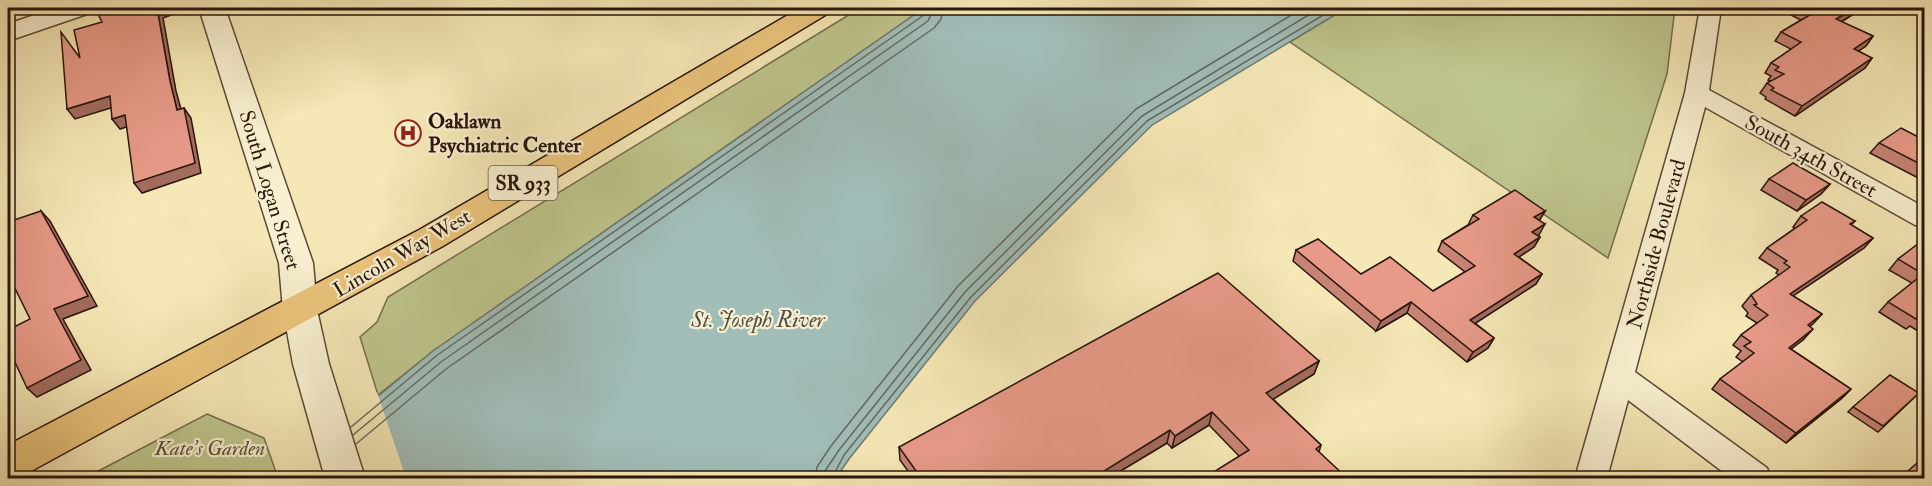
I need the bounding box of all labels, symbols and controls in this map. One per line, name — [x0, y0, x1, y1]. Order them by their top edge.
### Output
street label: South Logan Street — [232, 107, 307, 273]
place label: Oaklawn Psychiatric Center — [428, 108, 582, 159]
street label: South 34th Street — [1740, 109, 1882, 204]
hospital icon: Oaklawn Psychiatric Center — [393, 118, 423, 148]
street label: Northside Boulevard — [1621, 156, 1692, 332]
road number: SR 933 — [488, 166, 558, 200]
street label: Lincoln Way West — [329, 203, 476, 304]
water label: St. Joseph River — [690, 306, 827, 334]
park label: Kate's Garden — [154, 435, 265, 462]

